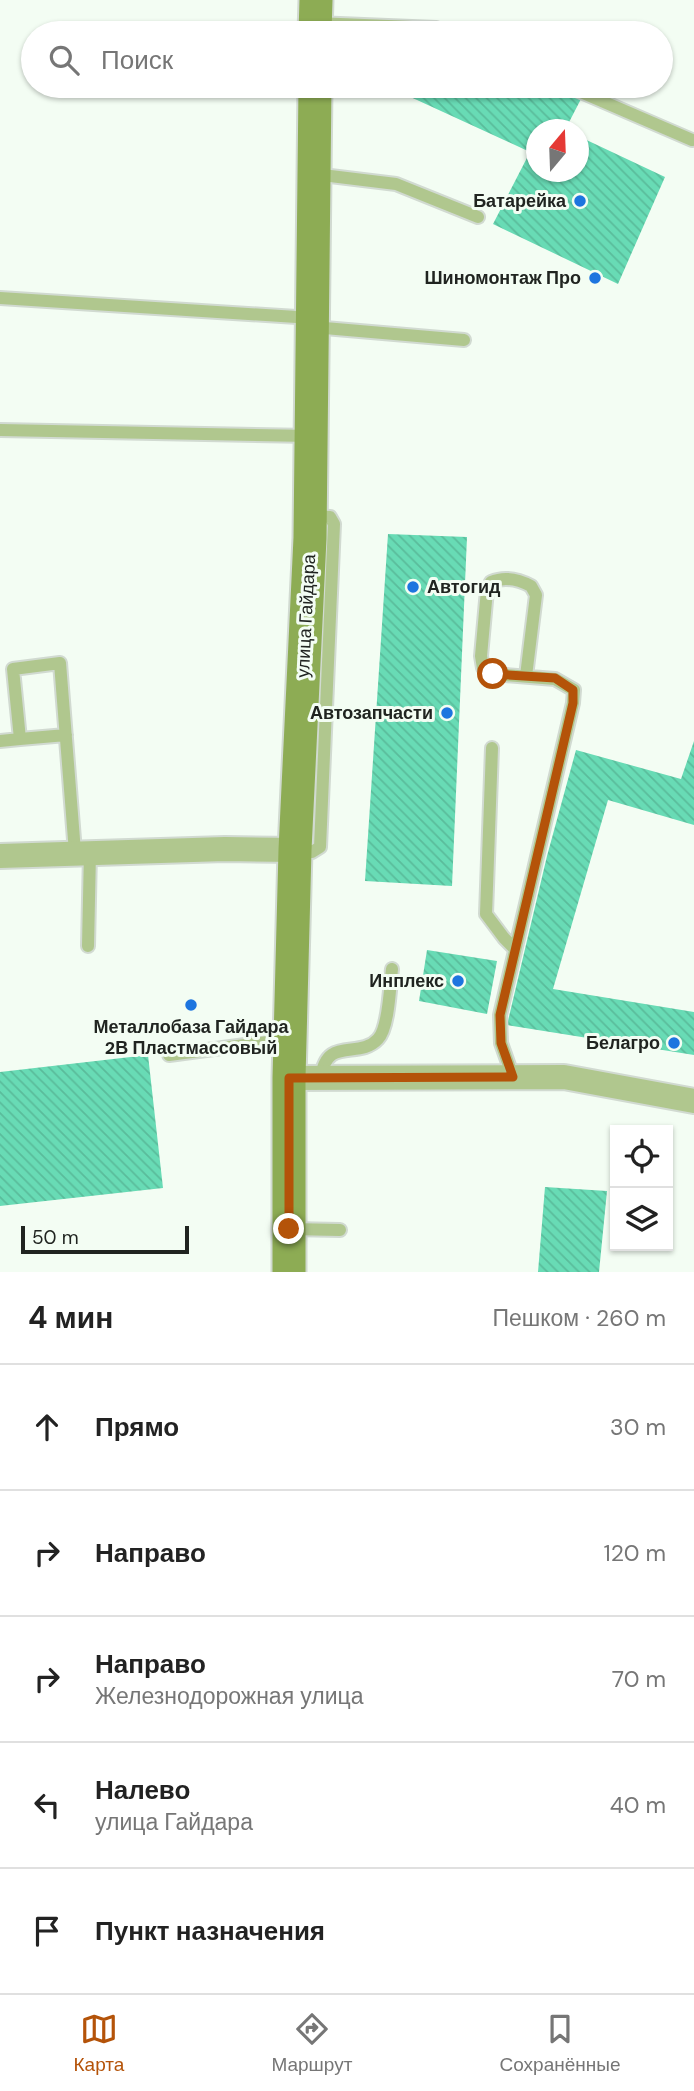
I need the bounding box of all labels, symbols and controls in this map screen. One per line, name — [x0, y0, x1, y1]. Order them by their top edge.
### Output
search box — [21, 21, 673, 98]
icon: search — [45, 41, 83, 79]
text: Поиск — [101, 43, 173, 77]
north arrow — [526, 119, 589, 182]
place label: Батарейка — [473, 189, 567, 213]
marker: Батарейка — [572, 193, 588, 209]
place label: Шиномонтаж Про — [425, 266, 581, 290]
marker: Шиномонтаж Про — [587, 270, 603, 286]
street label: улица Гайдара — [291, 553, 321, 678]
place label: Автогид — [427, 575, 501, 599]
marker: Автогид — [405, 579, 421, 595]
route start — [477, 658, 508, 689]
place label: Автозапчасти — [310, 701, 433, 725]
marker: Автозапчасти — [439, 705, 455, 721]
place label: Инплекс — [369, 969, 444, 993]
marker: Инплекс — [450, 973, 466, 989]
marker: Металлобаза Гайдара 2В Пластмассовый — [183, 997, 199, 1013]
place label: Металлобаза Гайдара 2В Пластмассовый — [93, 1015, 289, 1060]
place label: Белагро — [586, 1031, 660, 1055]
marker: Белагро — [666, 1035, 682, 1051]
map controls — [610, 1125, 673, 1251]
button: locate — [610, 1125, 673, 1188]
button: layers — [610, 1188, 673, 1251]
route end — [273, 1213, 304, 1244]
scale bar — [21, 1223, 189, 1255]
text: 50 m — [32, 1225, 79, 1250]
text: 4 мин — [28, 1298, 113, 1337]
text: Пешком · 260 m — [492, 1303, 666, 1333]
icon: ahead — [28, 1408, 66, 1446]
text: Прямо — [95, 1410, 179, 1444]
text: 30 m — [610, 1412, 666, 1442]
icon: right — [28, 1534, 66, 1572]
text: Направо — [95, 1536, 206, 1570]
text: 120 m — [603, 1538, 666, 1568]
text: Направо — [95, 1647, 206, 1681]
icon: right — [28, 1660, 66, 1698]
text: 70 m — [612, 1664, 666, 1694]
text: Железнодорожная улица — [95, 1681, 363, 1711]
text: Налево — [95, 1773, 190, 1807]
icon: left — [28, 1786, 66, 1824]
text: 40 m — [610, 1790, 666, 1820]
text: улица Гайдара — [95, 1807, 253, 1837]
icon: arrive — [28, 1912, 66, 1950]
text: Пункт назначения — [95, 1914, 325, 1948]
tab: Карта — [74, 2010, 124, 2077]
tab: Маршрут — [271, 2010, 352, 2077]
tab: Сохранённые — [499, 2010, 620, 2077]

